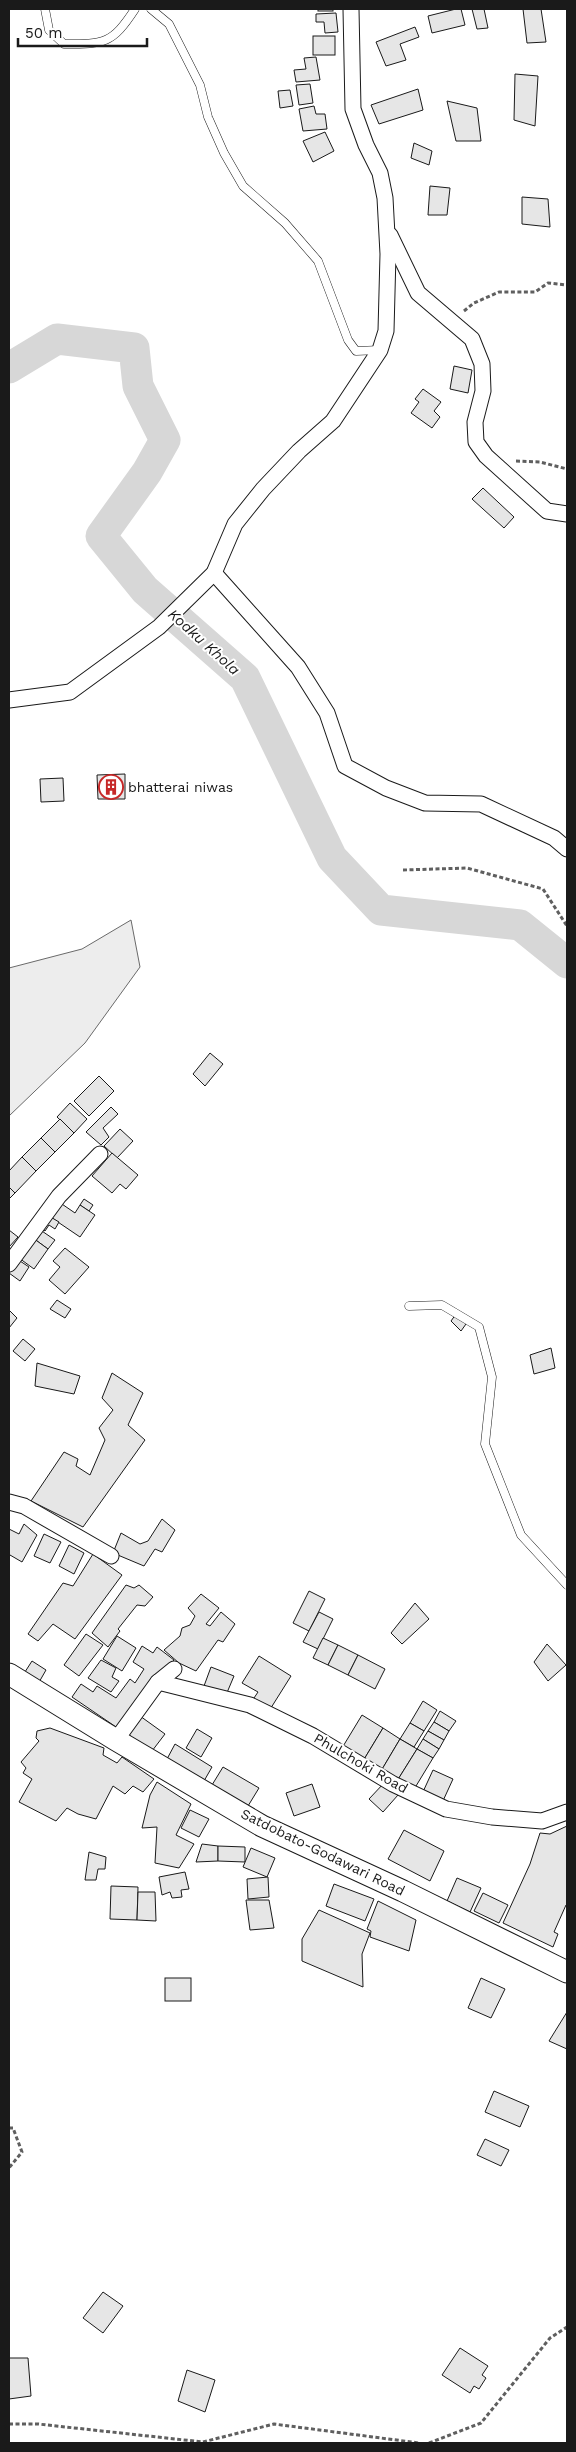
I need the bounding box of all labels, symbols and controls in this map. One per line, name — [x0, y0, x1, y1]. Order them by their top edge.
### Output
scale bar — [18, 15, 146, 47]
text: 50 m — [25, 24, 62, 42]
water label: Kodku Khola — [164, 605, 244, 679]
building icon: bhatterai niwas — [98, 774, 124, 800]
place label: bhatterai niwas — [128, 779, 233, 795]
street label: Phulchoki Road — [311, 1730, 411, 1796]
street label: Satdobato-Godawari Road — [238, 1805, 408, 1899]

